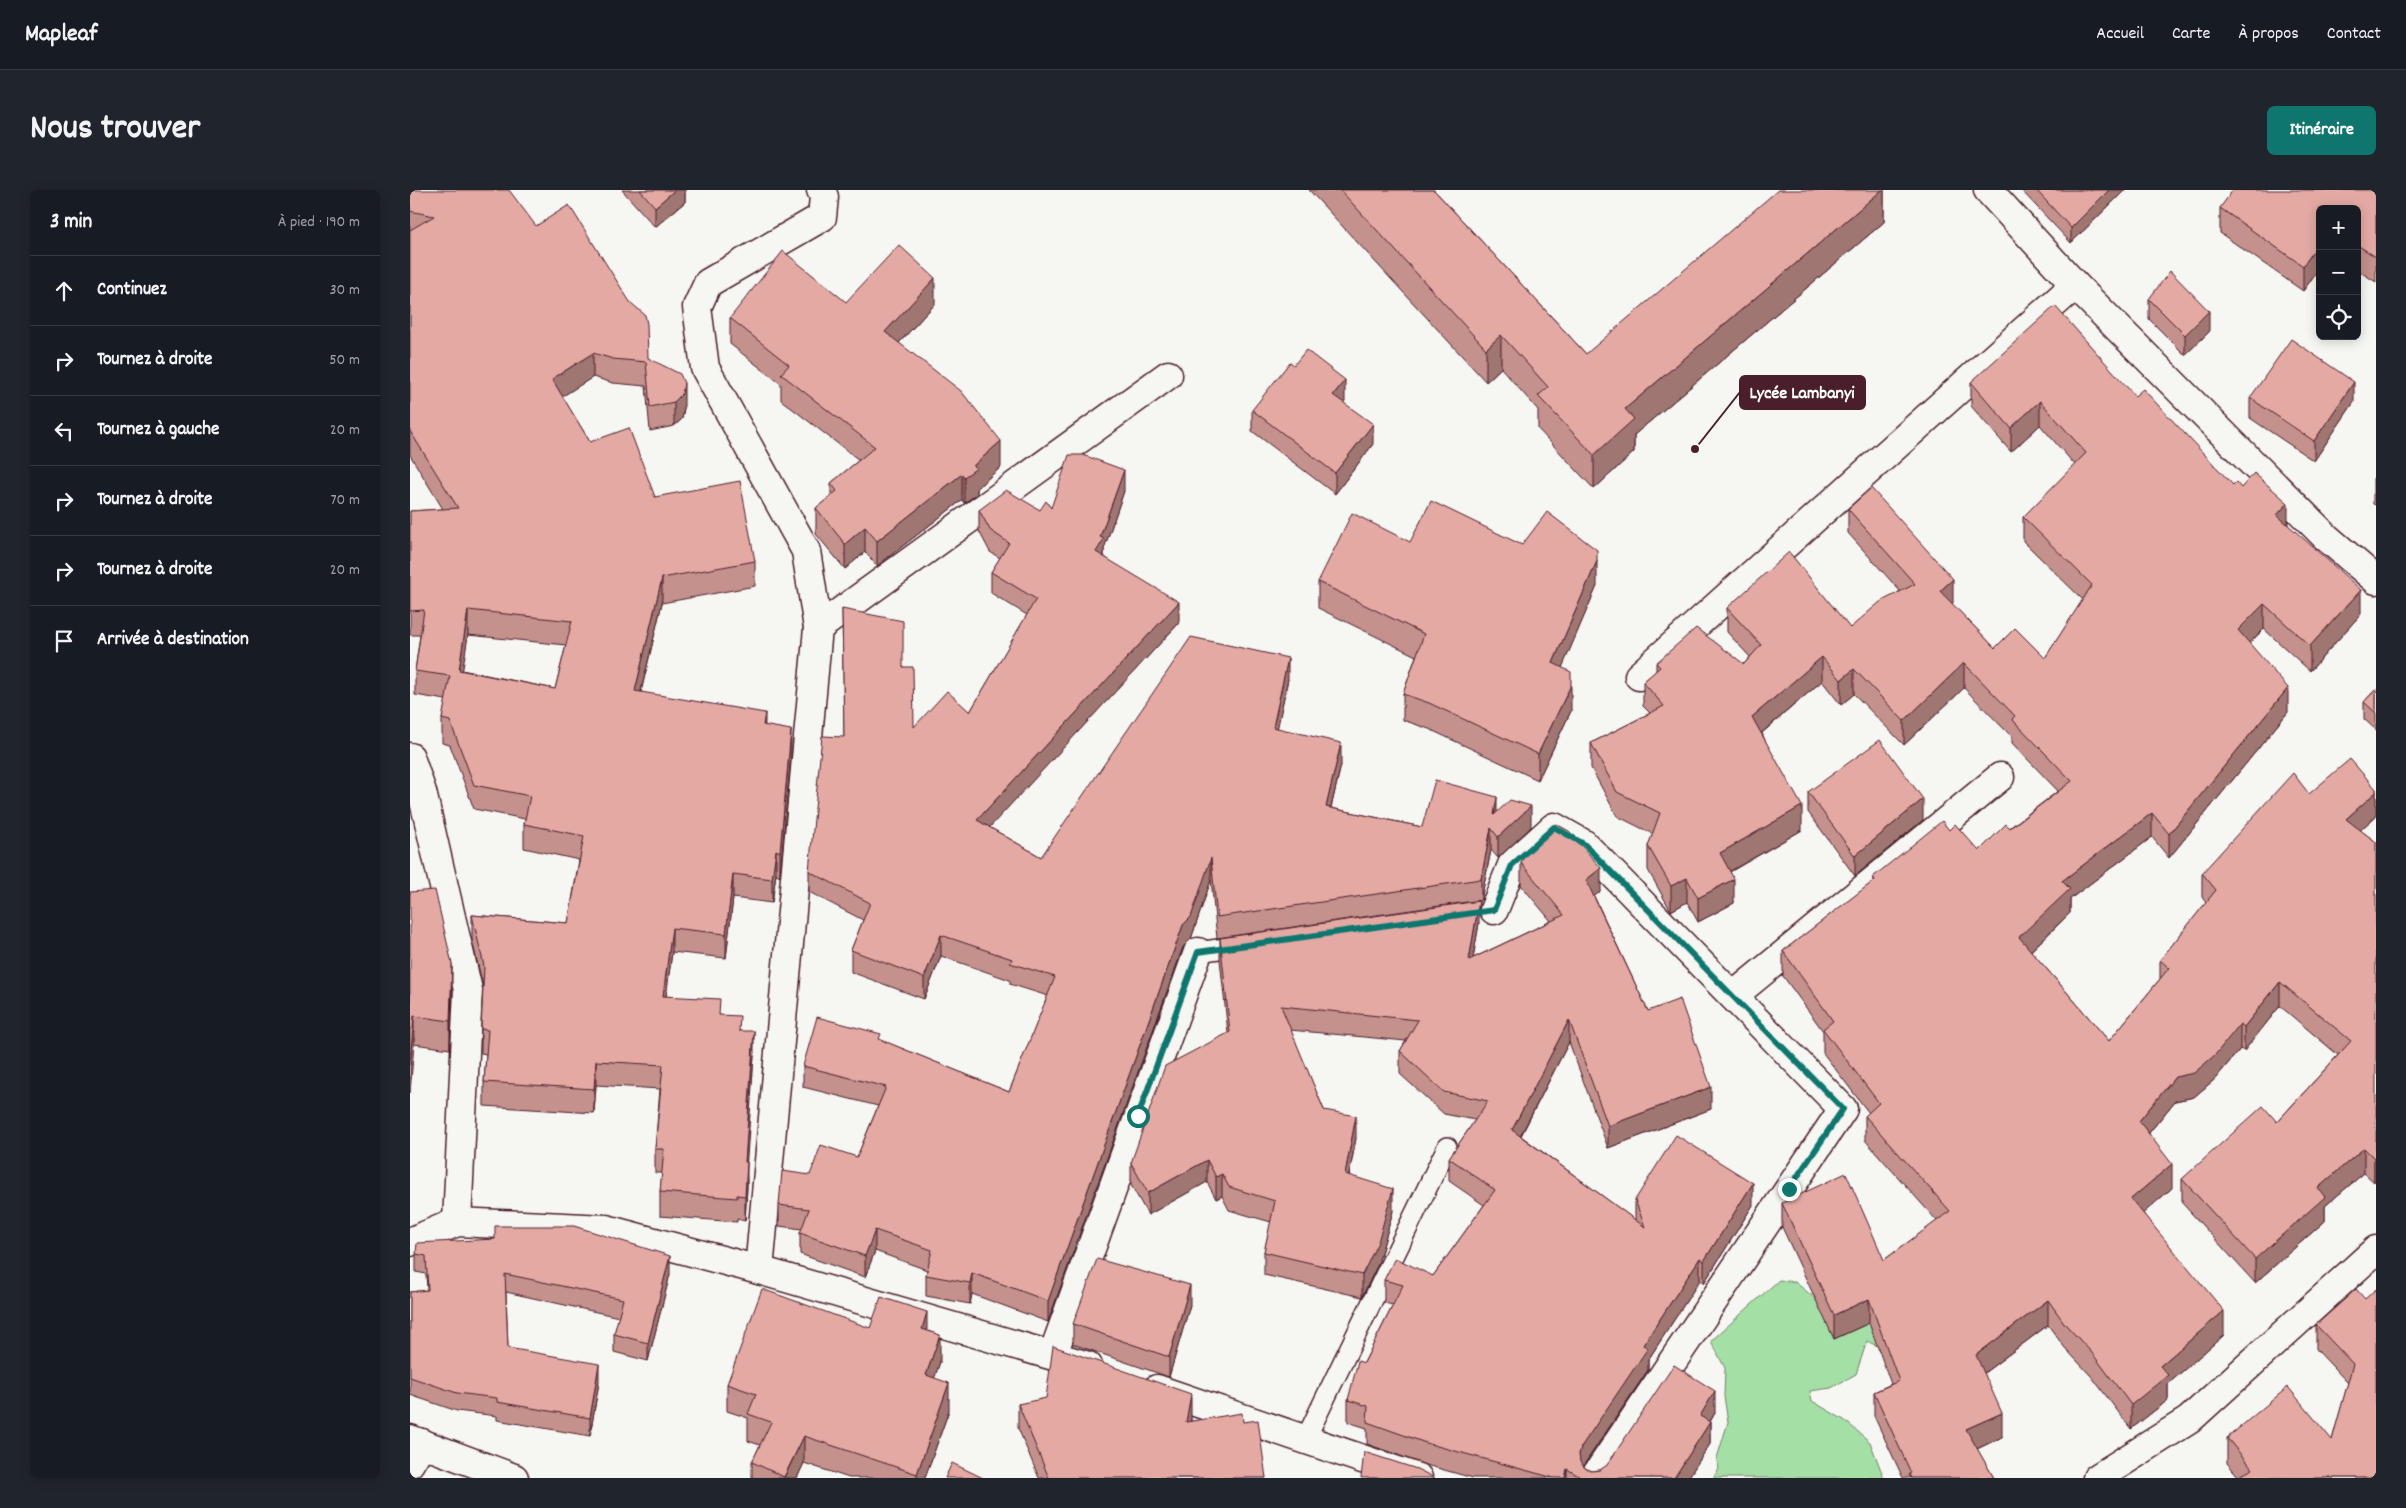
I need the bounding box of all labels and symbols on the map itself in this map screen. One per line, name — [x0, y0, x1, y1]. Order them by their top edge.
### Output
callout: Lycée Lambanyi — [1740, 376, 1865, 409]
text: Lycée Lambanyi — [1750, 382, 1855, 407]
route start — [1127, 1105, 1150, 1128]
route end — [1778, 1178, 1801, 1201]

